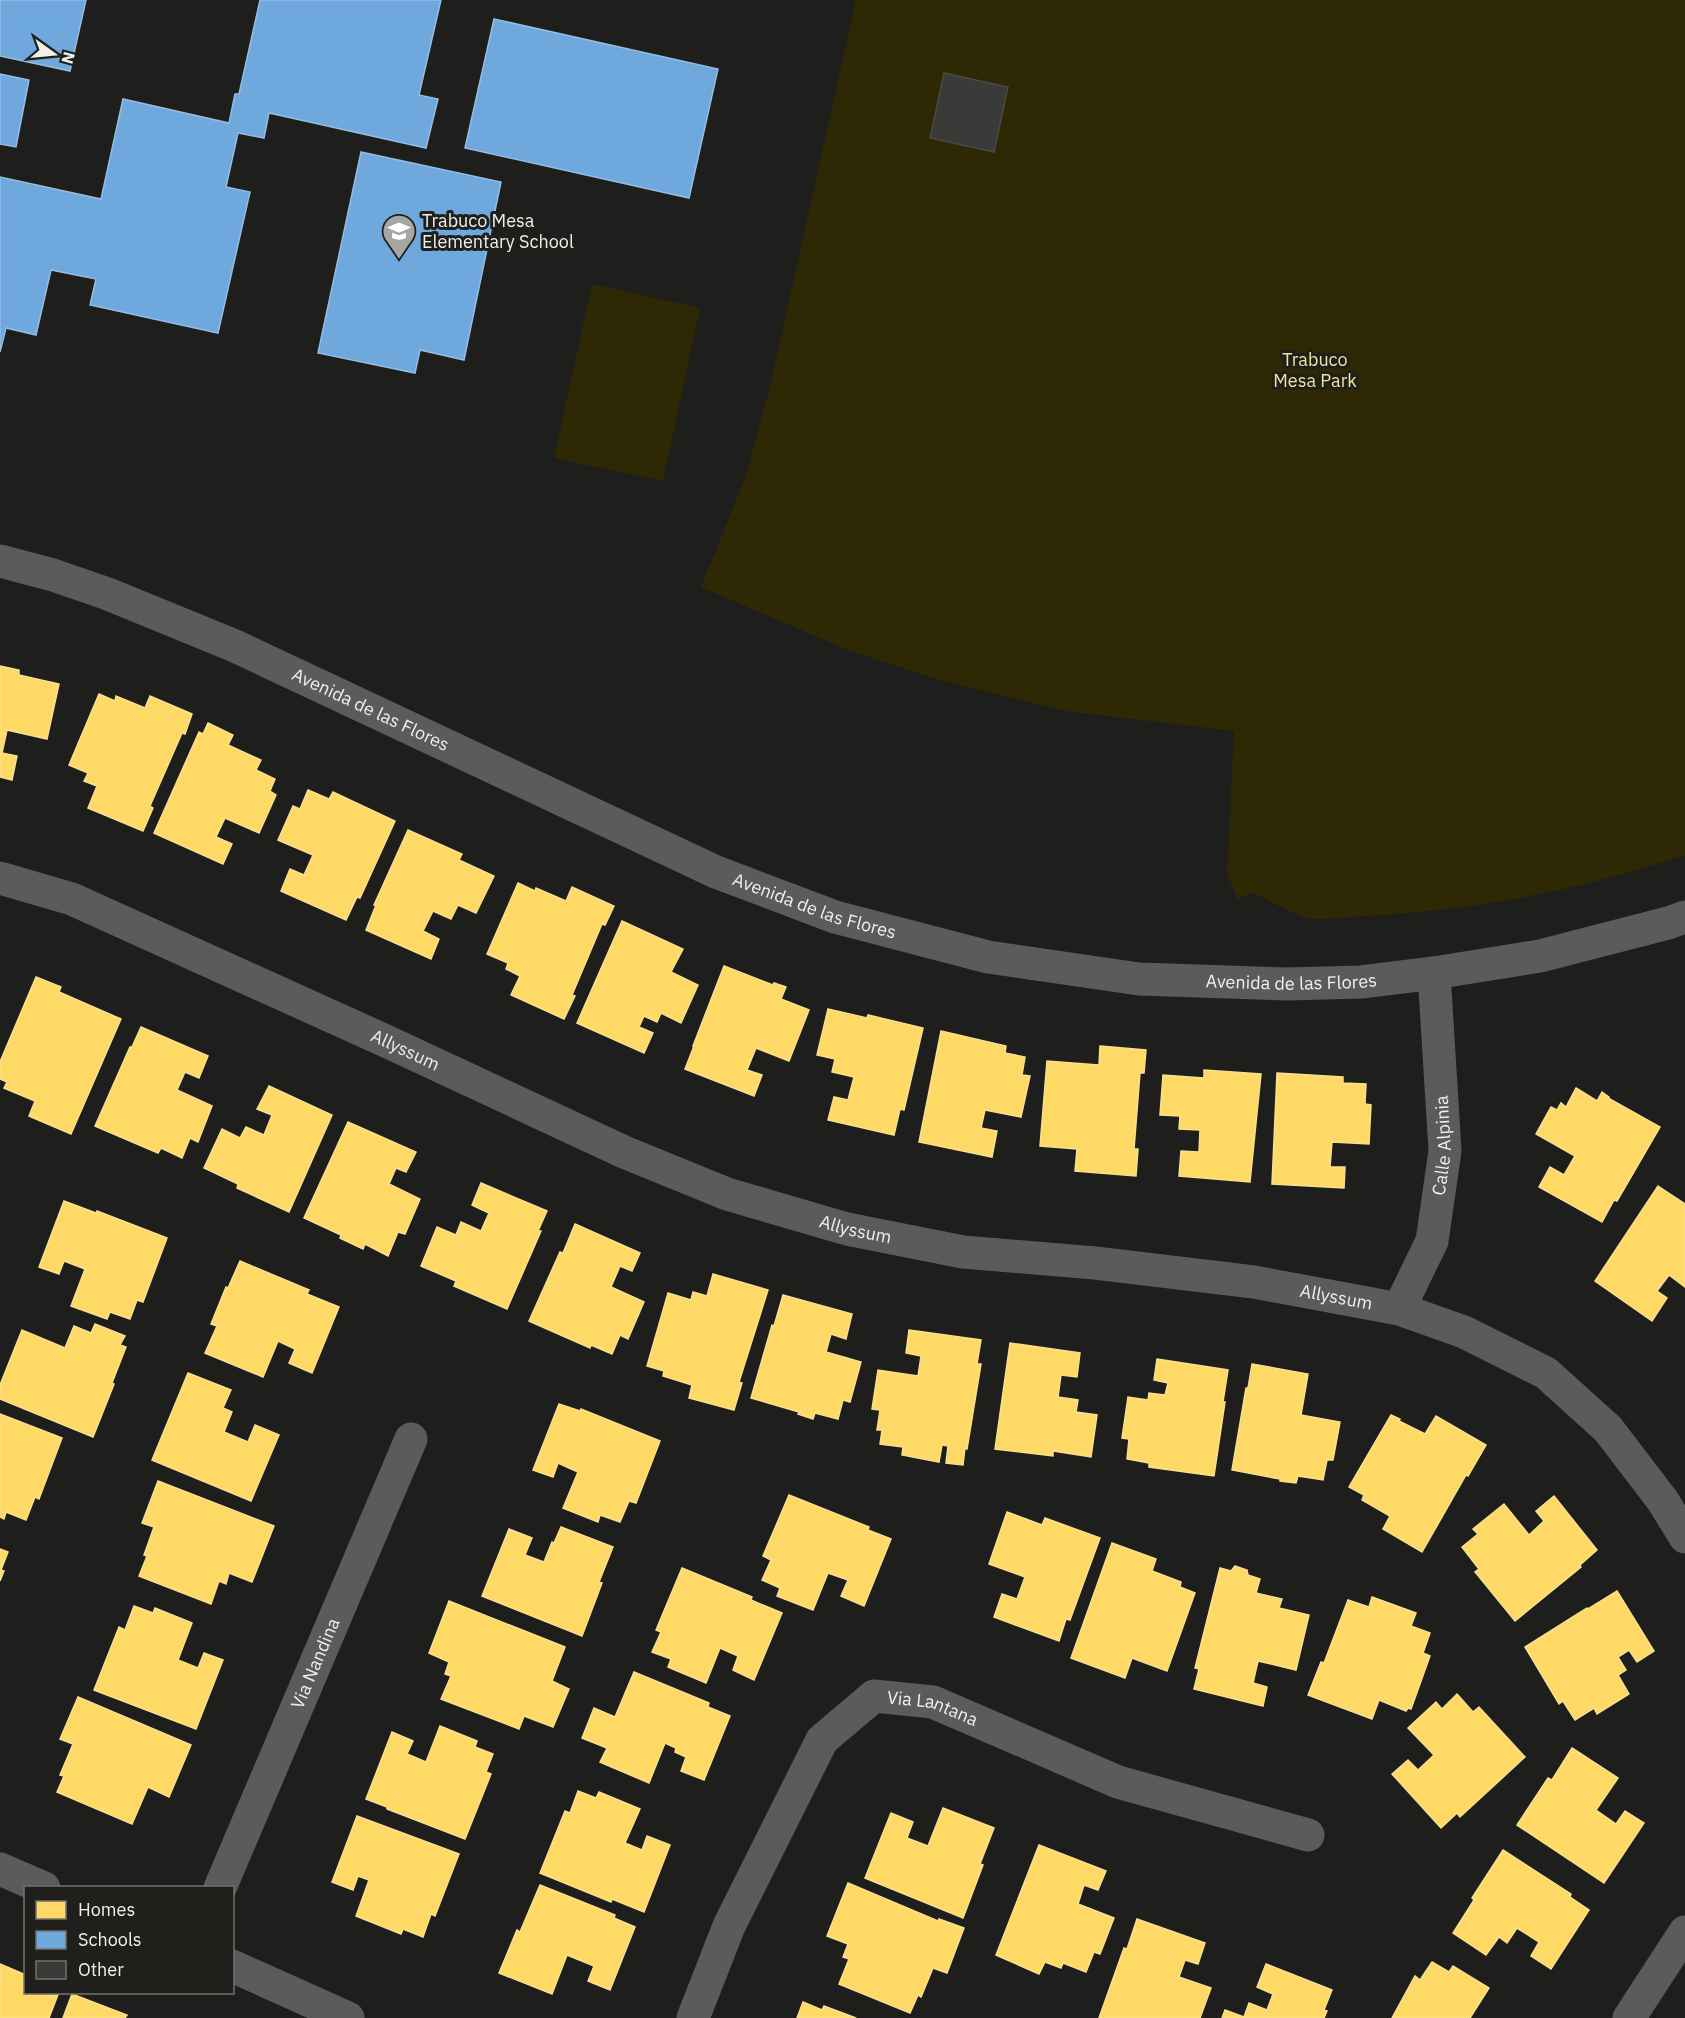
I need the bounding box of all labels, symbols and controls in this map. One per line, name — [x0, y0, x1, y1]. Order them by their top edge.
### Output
north arrow — [24, 24, 84, 84]
text: N — [57, 50, 80, 66]
place label: Trabuco Mesa Elementary School — [422, 209, 574, 253]
school or university icon: Trabuco Mesa Elementary School — [381, 213, 417, 260]
park label: Trabuco Mesa Park — [1273, 348, 1357, 392]
street label: Avenida de las Flores — [288, 662, 453, 756]
street label: Avenida de las Flores — [730, 867, 899, 944]
street label: Avenida de las Flores — [1205, 968, 1378, 995]
street label: Allyssum — [367, 1024, 444, 1076]
street label: Calle Alpinia — [1427, 1094, 1456, 1197]
street label: Allyssum — [817, 1210, 894, 1249]
street label: Allyssum — [1298, 1279, 1375, 1315]
street label: Via Nandina — [286, 1614, 345, 1712]
street label: Via Lantana — [886, 1685, 982, 1731]
legend — [24, 1886, 234, 1994]
text: Homes — [78, 1898, 135, 1921]
text: Schools — [78, 1928, 142, 1951]
text: Other — [78, 1958, 124, 1981]

